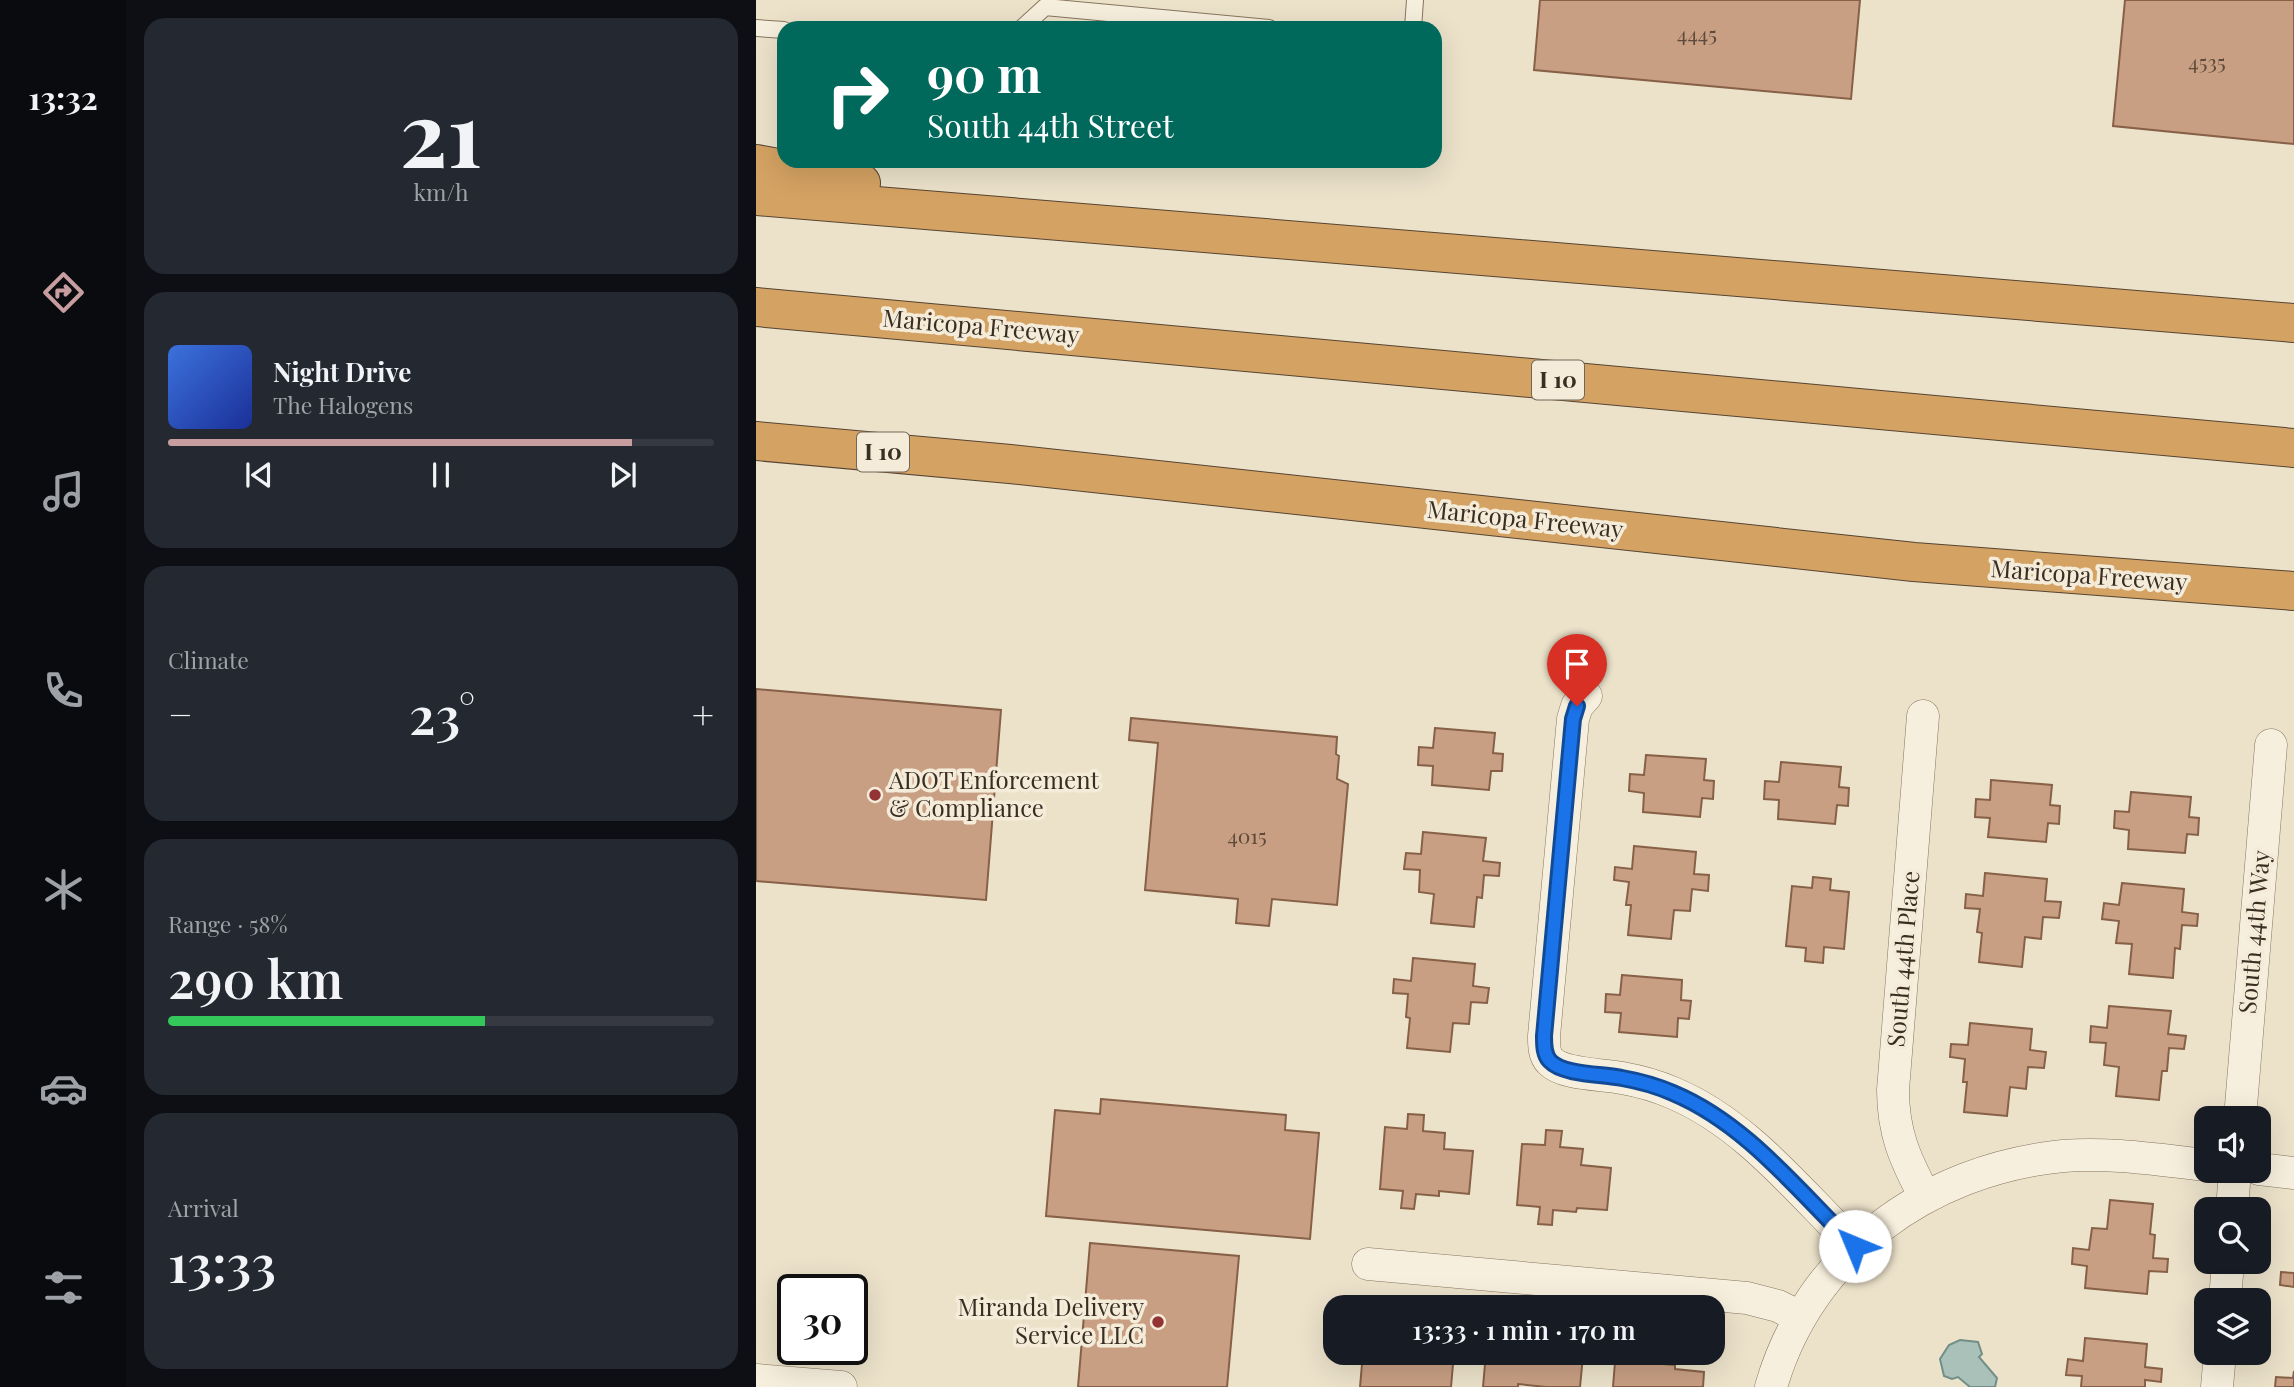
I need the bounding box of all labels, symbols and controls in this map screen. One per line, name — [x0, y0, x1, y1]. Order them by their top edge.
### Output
house number: 4445 — [1677, 19, 1717, 47]
text: 90 m — [927, 40, 1041, 105]
house number: 4535 — [2188, 47, 2226, 75]
icon: right — [812, 49, 903, 140]
text: 21 — [400, 70, 482, 191]
text: 13:32 — [28, 75, 98, 118]
text: South 44th Street — [927, 103, 1173, 146]
text: km/h — [413, 176, 469, 207]
icon: directions — [39, 268, 88, 317]
street label: Maricopa Freeway — [882, 300, 1081, 350]
text: Night Drive — [273, 354, 411, 389]
road number: I 10 — [1532, 360, 1584, 400]
text: The Halogens — [273, 389, 413, 420]
road number: I 10 — [857, 432, 909, 472]
icon: previous — [240, 456, 278, 494]
icon: pause — [422, 456, 460, 494]
icon: next — [604, 456, 642, 494]
icon: music — [39, 467, 88, 516]
street label: Maricopa Freeway — [1426, 492, 1625, 544]
street label: Maricopa Freeway — [1990, 551, 2189, 597]
pin — [1547, 634, 1607, 706]
text: Climate — [168, 644, 249, 675]
icon: arrive — [1558, 645, 1596, 683]
icon: phone — [39, 666, 88, 715]
text: 23° — [409, 679, 475, 748]
text: − — [168, 688, 193, 739]
text: + — [692, 688, 714, 739]
place label: ADOT Enforcement & Compliance — [888, 763, 1100, 823]
marker: ADOT Enforcement & Compliance — [867, 787, 883, 803]
house number: 4015 — [1227, 821, 1267, 849]
street label: South 44th Way — [2230, 849, 2276, 1015]
icon: climate — [39, 865, 88, 914]
street label: South 44th Place — [1878, 869, 1926, 1048]
text: Range · 58% — [168, 908, 288, 939]
text: 290 km — [168, 943, 343, 1012]
icon: car — [39, 1064, 88, 1113]
map controls — [2194, 1106, 2271, 1365]
button: sound — [2194, 1106, 2271, 1183]
text: Arrival — [168, 1192, 239, 1223]
button: search — [2194, 1197, 2271, 1274]
position arrow — [1818, 1209, 1892, 1283]
text: 13:33 — [168, 1227, 276, 1296]
icon: filters — [39, 1263, 88, 1312]
speed limit sign: 30 — [777, 1274, 868, 1365]
button: layers — [2194, 1288, 2271, 1365]
place label: Miranda Delivery Service LLC — [958, 1290, 1144, 1350]
text: 13:33 · 1 min · 170 m — [1412, 1312, 1636, 1347]
marker: Miranda Delivery Service LLC — [1150, 1314, 1166, 1330]

